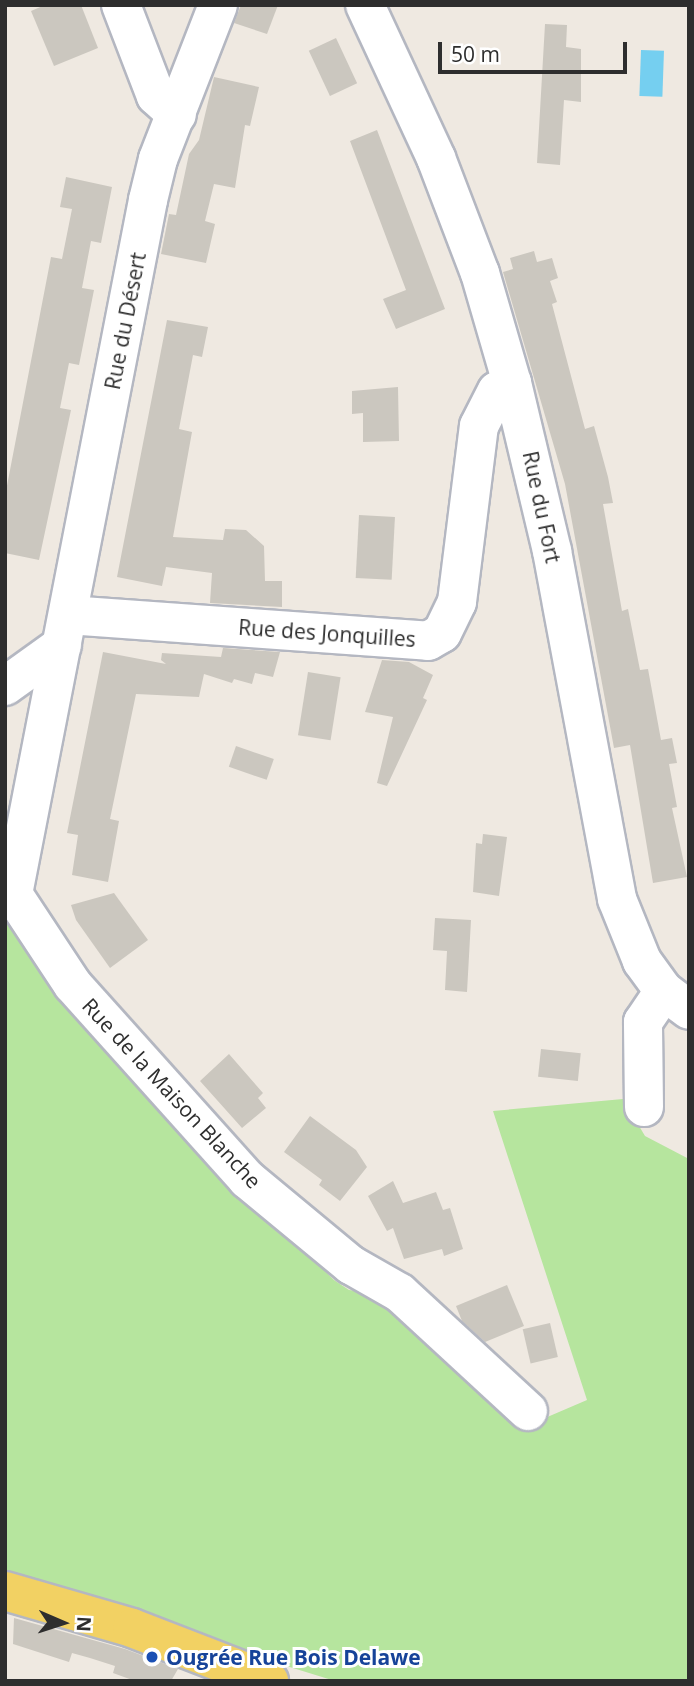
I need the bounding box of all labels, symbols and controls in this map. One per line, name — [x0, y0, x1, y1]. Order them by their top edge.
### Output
scale bar — [442, 28, 631, 72]
text: 50 m — [451, 40, 500, 68]
street label: Rue du Désert — [99, 250, 151, 392]
street label: Rue du Fort — [518, 449, 566, 565]
street label: Rue des Jonquilles — [237, 614, 417, 652]
street label: Rue de la Maison Blanche — [77, 993, 267, 1193]
north arrow — [28, 1588, 98, 1658]
text: N — [71, 1616, 97, 1632]
place label: Ougrée Rue Bois Delawe — [166, 1644, 421, 1670]
marker: Ougrée Rue Bois Delawe — [144, 1649, 160, 1665]

